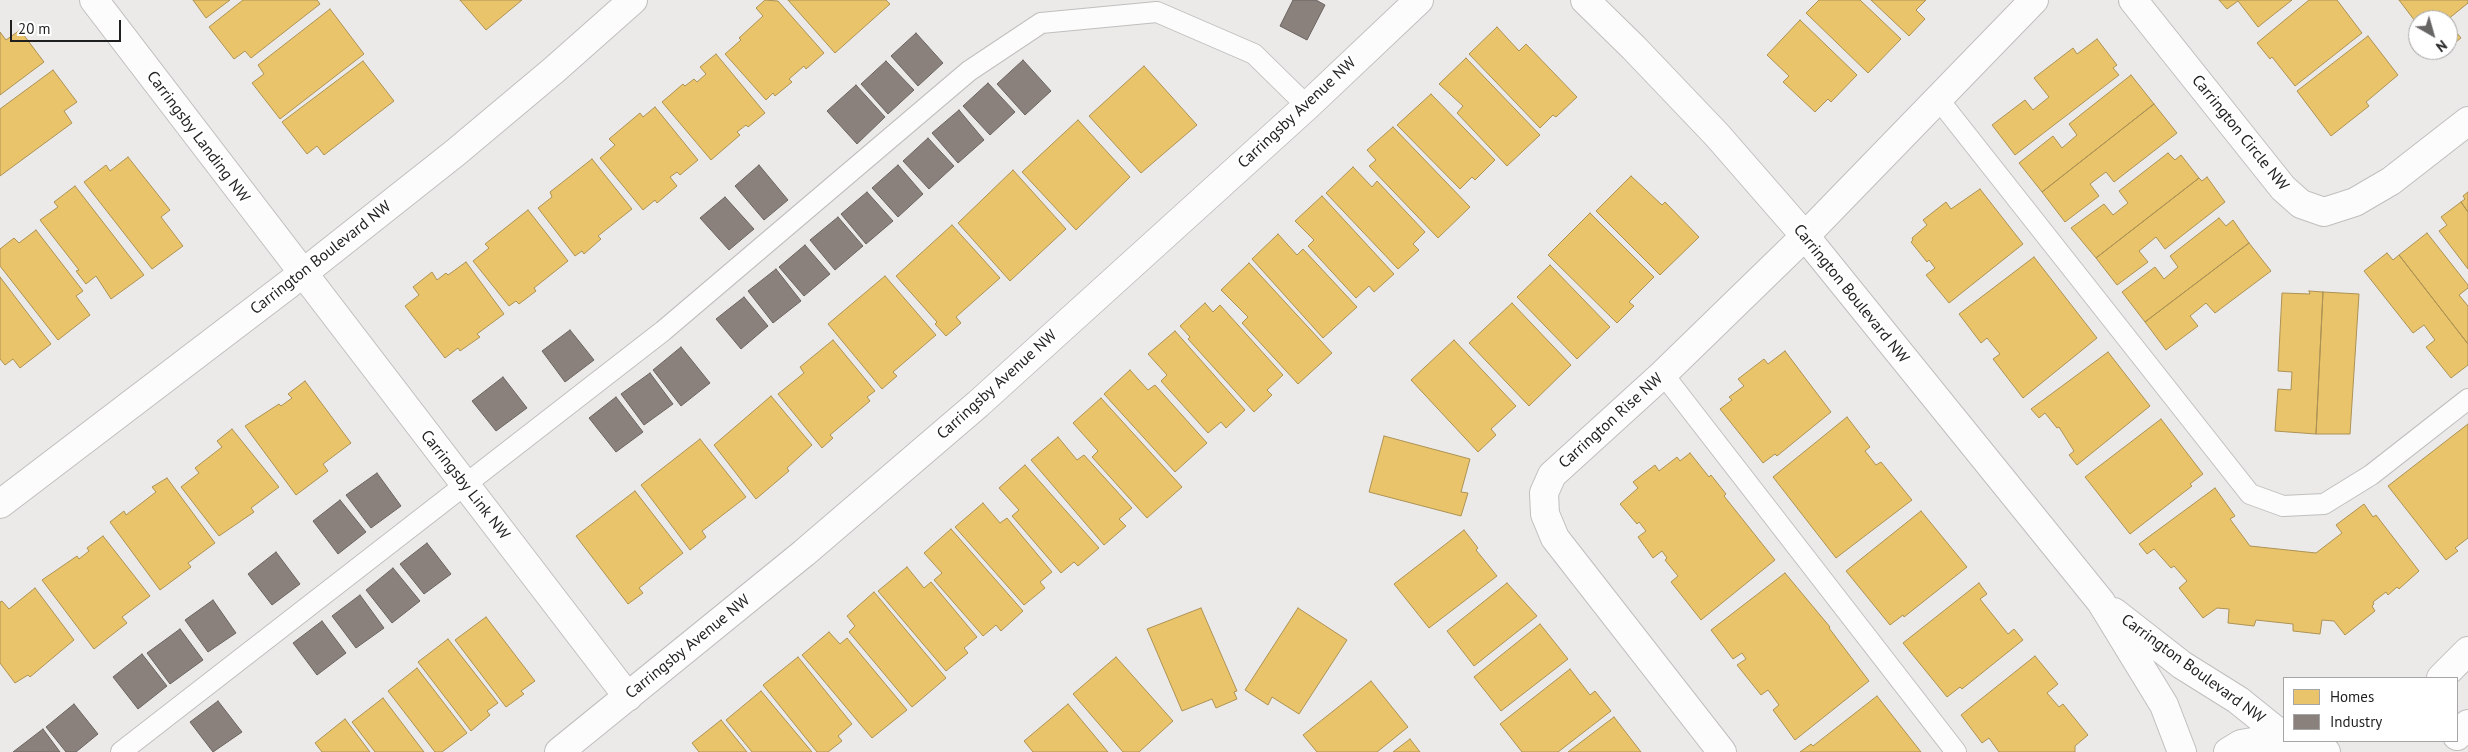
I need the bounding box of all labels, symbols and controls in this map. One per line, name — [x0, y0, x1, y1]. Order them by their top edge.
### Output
scale bar — [12, 10, 124, 42]
north arrow — [2408, 10, 2458, 60]
text: 20 m — [18, 19, 51, 38]
text: N — [2432, 36, 2451, 56]
street label: Carringsby Avenue NW — [1234, 53, 1360, 173]
street label: Carringsby Landing NW — [142, 68, 254, 206]
street label: Carrington Circle NW — [2187, 71, 2293, 195]
street label: Carrington Boulevard NW — [247, 197, 395, 319]
street label: Carrington Boulevard NW — [1789, 221, 1913, 367]
street label: Carringsby Avenue NW — [933, 326, 1061, 444]
street label: Carrington Rise NW — [1555, 369, 1667, 473]
street label: Carringsby Link NW — [416, 426, 514, 544]
street label: Carringsby Avenue NW — [622, 591, 754, 703]
street label: Carrington Boulevard NW — [2117, 610, 2269, 728]
legend — [2283, 677, 2458, 742]
text: Homes — [2330, 687, 2374, 706]
text: Industry — [2330, 712, 2382, 731]

